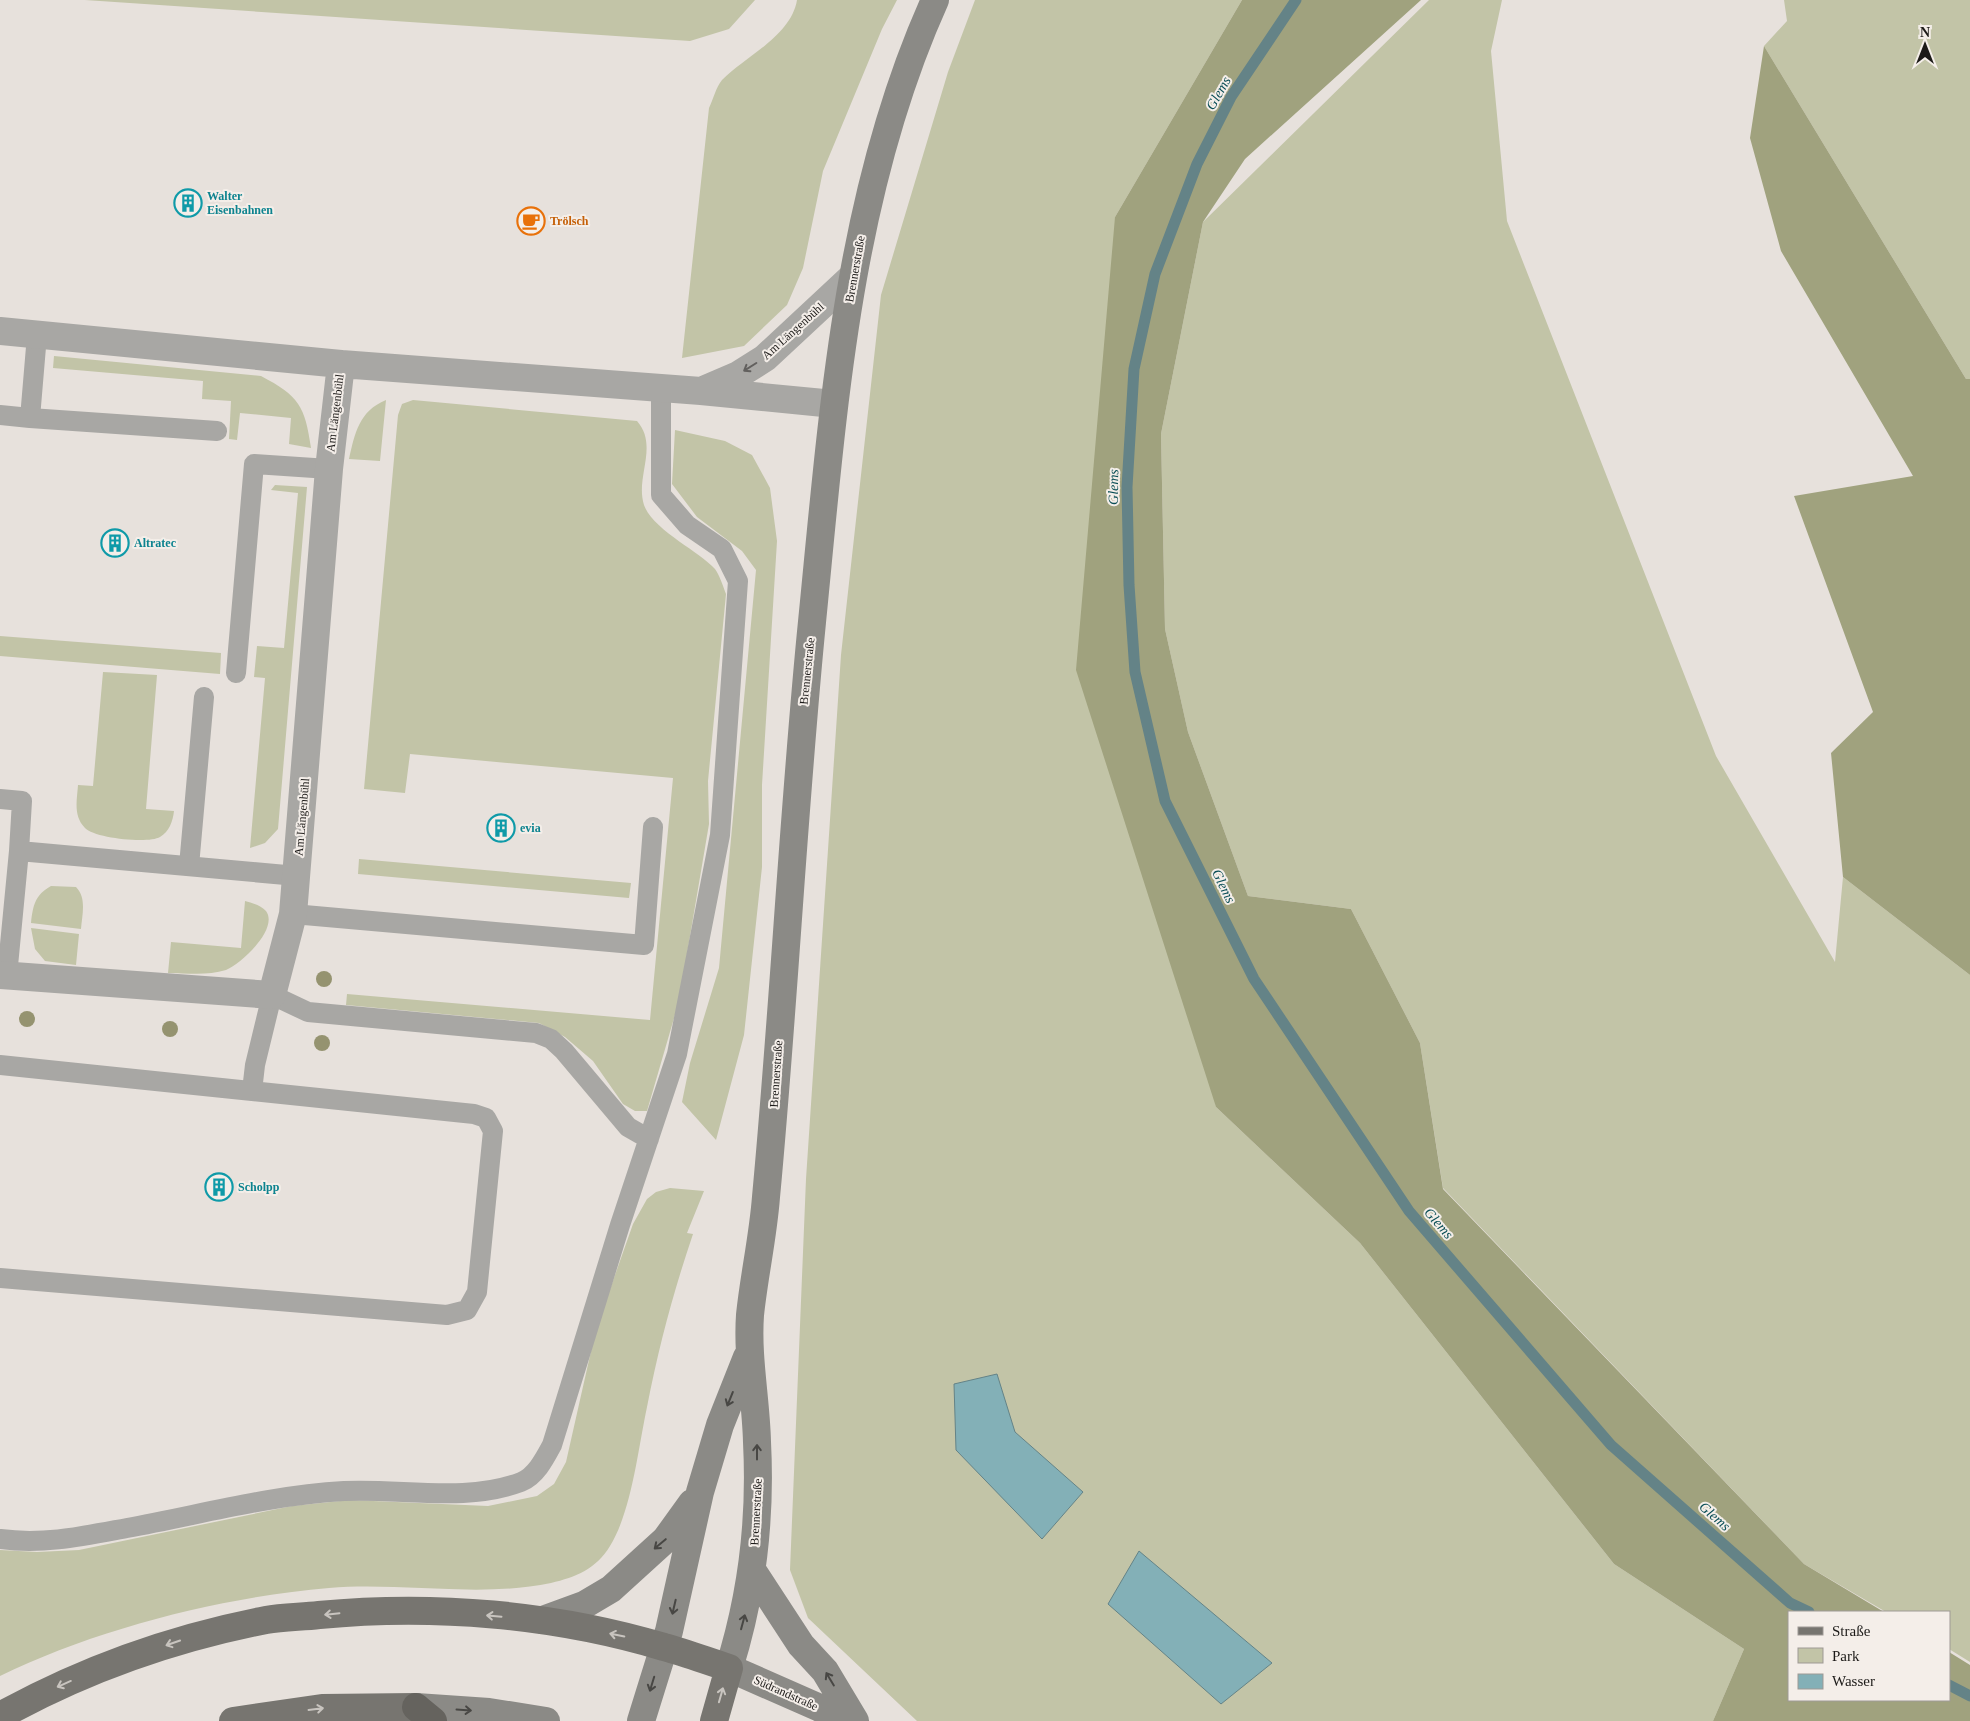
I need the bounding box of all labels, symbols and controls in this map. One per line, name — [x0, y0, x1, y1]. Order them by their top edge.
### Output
north arrow — [1900, 20, 1950, 70]
text: N — [1920, 25, 1930, 40]
water label: Glems — [1203, 74, 1234, 112]
building icon: Walter Eisenbahnen — [173, 188, 203, 218]
place label: Walter Eisenbahnen — [207, 189, 273, 217]
cafe icon: Trölsch — [516, 206, 546, 236]
place label: Trölsch — [550, 214, 589, 228]
street label: Brennerstraße — [842, 235, 868, 303]
street label: Am Längenbühl — [759, 299, 827, 362]
one-way arrow — [744, 363, 758, 373]
street label: Am Längenbühl — [323, 373, 347, 453]
water label: Glems — [1106, 468, 1121, 505]
building icon: Altratec — [100, 528, 130, 558]
place label: Altratec — [134, 536, 177, 550]
street label: Brennerstraße — [797, 637, 817, 705]
street label: Am Längenbühl — [292, 777, 312, 857]
building icon: evia — [486, 813, 516, 843]
place label: evia — [520, 821, 541, 835]
water label: Glems — [1209, 867, 1238, 906]
street label: Brennerstraße — [767, 1040, 785, 1108]
building icon: Scholpp — [204, 1172, 234, 1202]
place label: Scholpp — [238, 1180, 280, 1194]
water label: Glems — [1421, 1205, 1456, 1242]
one-way arrow — [725, 1391, 734, 1406]
one-way arrow — [752, 1444, 762, 1460]
street label: Brennerstraße — [747, 1478, 765, 1546]
water label: Glems — [1696, 1499, 1734, 1534]
one-way arrow — [654, 1539, 667, 1550]
one-way arrow — [669, 1599, 678, 1615]
one-way arrow — [324, 1609, 340, 1618]
one-way arrow — [487, 1611, 503, 1621]
legend — [1788, 1611, 1950, 1701]
one-way arrow — [738, 1614, 748, 1630]
text: Straße — [1832, 1623, 1871, 1639]
one-way arrow — [609, 1630, 625, 1639]
one-way arrow — [165, 1639, 181, 1648]
text: Park — [1832, 1648, 1860, 1664]
street label: Südrandstraße — [752, 1673, 820, 1713]
one-way arrow — [825, 1673, 835, 1687]
text: Wasser — [1832, 1673, 1875, 1689]
one-way arrow — [647, 1675, 657, 1691]
one-way arrow — [57, 1680, 72, 1690]
one-way arrow — [717, 1687, 727, 1703]
one-way arrow — [308, 1704, 324, 1714]
one-way arrow — [456, 1706, 472, 1715]

